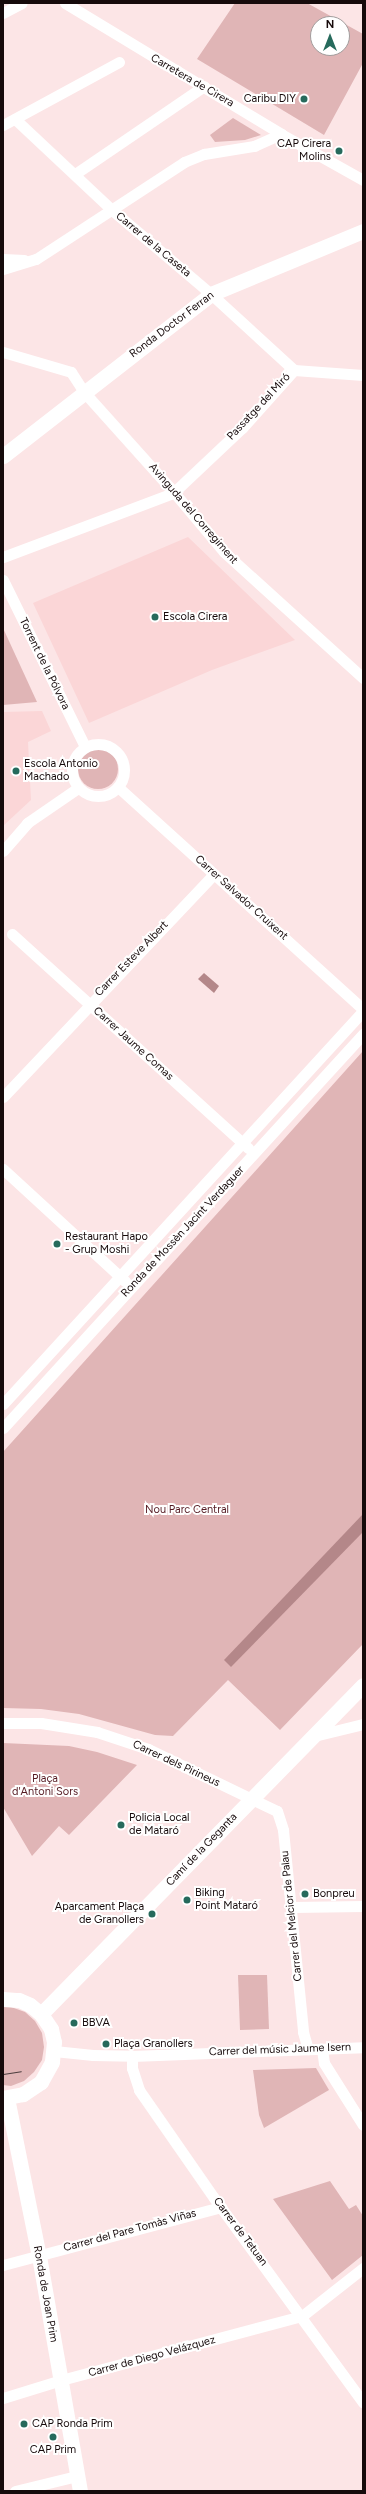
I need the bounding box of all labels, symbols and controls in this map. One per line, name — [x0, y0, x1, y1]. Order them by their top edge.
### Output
north arrow — [310, 16, 350, 56]
text: N — [326, 18, 334, 31]
street label: Carretera de Cirera — [148, 52, 236, 110]
place label: Caribu DIY — [244, 92, 296, 106]
marker: Caribu DIY — [299, 94, 309, 104]
place label: CAP Cirera Molins — [277, 138, 331, 164]
marker: CAP Cirera Molins — [334, 146, 344, 156]
street label: Carrer de la Caseta — [113, 210, 193, 280]
street label: Ronda Doctor Ferran — [127, 289, 217, 361]
street label: Passatge del Miró — [225, 371, 293, 443]
street label: Avinguda del Corregiment — [146, 461, 240, 567]
place label: Escola Cirera — [163, 610, 227, 624]
marker: Escola Cirera — [150, 612, 160, 622]
street label: Torrent de la Pólvora — [16, 616, 72, 712]
place label: Escola Antonio Machado — [24, 758, 98, 784]
marker: Escola Antonio Machado — [11, 766, 21, 776]
street label: Carrer Salvador Cruixent — [192, 853, 290, 943]
street label: Carrer Esteve Albert — [93, 919, 171, 999]
street label: Carrer Jaume Comas — [90, 1005, 176, 1083]
street label: Ronda de Mossèn Jacint Verdaguer — [119, 1164, 247, 1300]
place label: Restaurant Hapo - Grup Moshi — [65, 1231, 148, 1257]
marker: Restaurant Hapo - Grup Moshi — [52, 1239, 62, 1249]
park label: Nou Parc Central — [145, 1503, 229, 1517]
street label: Carrer dels Pirineus — [130, 1738, 222, 1790]
park label: Plaça d'Antoni Sors — [12, 1773, 78, 1799]
street label: Camí de la Geganta — [164, 1811, 240, 1889]
place label: Policia Local de Mataró — [129, 1812, 190, 1838]
marker: Policia Local de Mataró — [116, 1820, 126, 1830]
street label: Carrer del Melcior de Palau — [279, 1850, 305, 1982]
place label: Biking Point Mataró — [195, 1887, 258, 1913]
place label: Bonpreu — [313, 1887, 355, 1901]
marker: Bonpreu — [300, 1889, 310, 1899]
marker: Biking Point Mataró — [182, 1895, 192, 1905]
place label: Aparcament Plaça de Granollers — [55, 1901, 144, 1927]
marker: Aparcament Plaça de Granollers — [147, 1909, 157, 1919]
place label: BBVA — [82, 2016, 110, 2030]
marker: BBVA — [69, 2018, 79, 2028]
place label: Plaça Granollers — [114, 2037, 193, 2051]
marker: Plaça Granollers — [101, 2039, 111, 2049]
street label: Carrer del músic Jaume Isern — [209, 2041, 351, 2059]
street label: Carrer de Tetuan — [210, 2195, 270, 2269]
street label: Carrer del Pare Tomàs Viñas — [62, 2207, 198, 2255]
street label: Ronda de Joan Prim — [30, 2245, 60, 2343]
street label: Carrer de Diego Velázquez — [87, 2334, 217, 2380]
place label: CAP Ronda Prim — [32, 2417, 113, 2431]
marker: CAP Ronda Prim — [19, 2419, 29, 2429]
marker: CAP Prim — [48, 2432, 58, 2442]
place label: CAP Prim — [30, 2443, 76, 2457]

